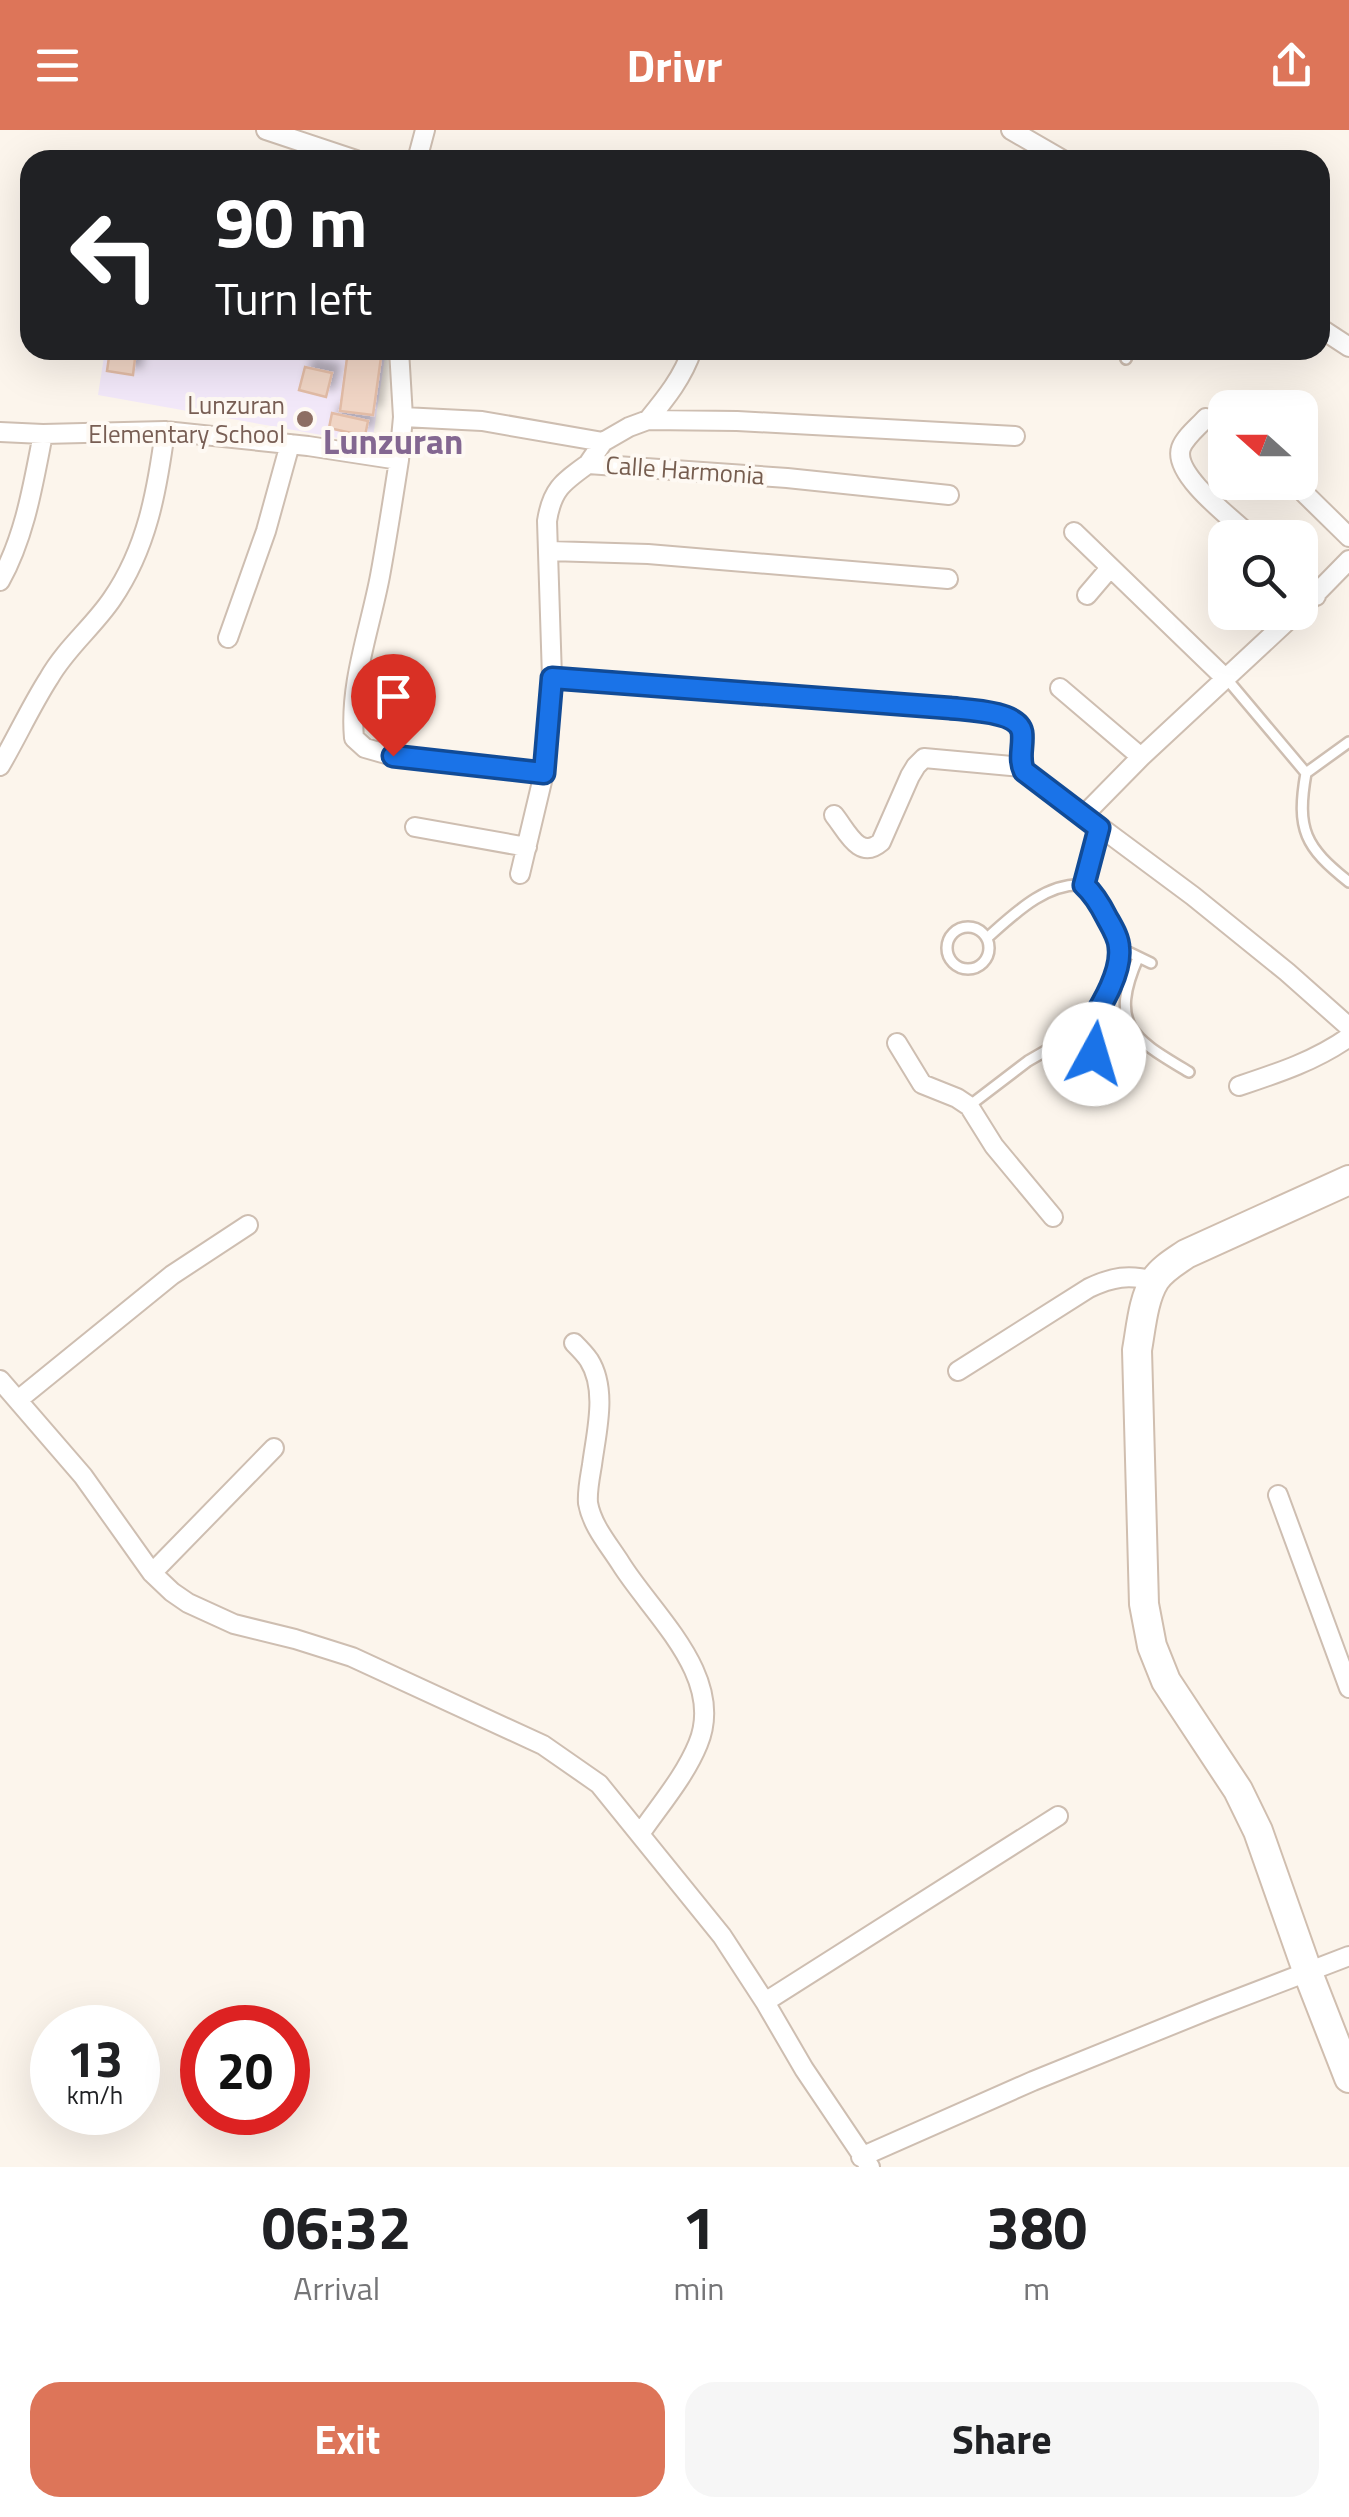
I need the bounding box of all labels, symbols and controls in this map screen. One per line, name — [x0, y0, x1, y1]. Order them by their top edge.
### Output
text: Drivr — [626, 31, 723, 99]
icon: menu — [30, 38, 85, 93]
icon: share — [1264, 38, 1319, 93]
text: 90 m — [215, 168, 368, 274]
icon: left — [50, 190, 180, 320]
text: Turn left — [215, 264, 372, 332]
place label: Lunzuran Elementary School — [88, 386, 285, 453]
north arrow — [1208, 390, 1318, 500]
map controls — [1208, 390, 1318, 630]
marker: Lunzuran Elementary School — [294, 408, 316, 430]
district label: Lunzuran — [323, 414, 463, 468]
street label: Calle Harmonia — [604, 445, 766, 495]
button: search — [1208, 520, 1318, 630]
pin — [351, 654, 436, 757]
icon: arrive — [366, 669, 421, 724]
position arrow — [1042, 1002, 1146, 1106]
speed limit sign: 20 — [180, 2005, 310, 2135]
text: 13 — [67, 2020, 123, 2096]
text: km/h — [67, 2076, 123, 2114]
text: 06:32 — [262, 2181, 412, 2272]
text: 1 — [682, 2181, 716, 2272]
text: 380 — [986, 2181, 1087, 2272]
text: Arrival — [293, 2264, 380, 2312]
text: min — [673, 2264, 724, 2312]
text: m — [1023, 2264, 1050, 2312]
button: Exit — [30, 2382, 665, 2497]
button: Share — [685, 2382, 1319, 2497]

